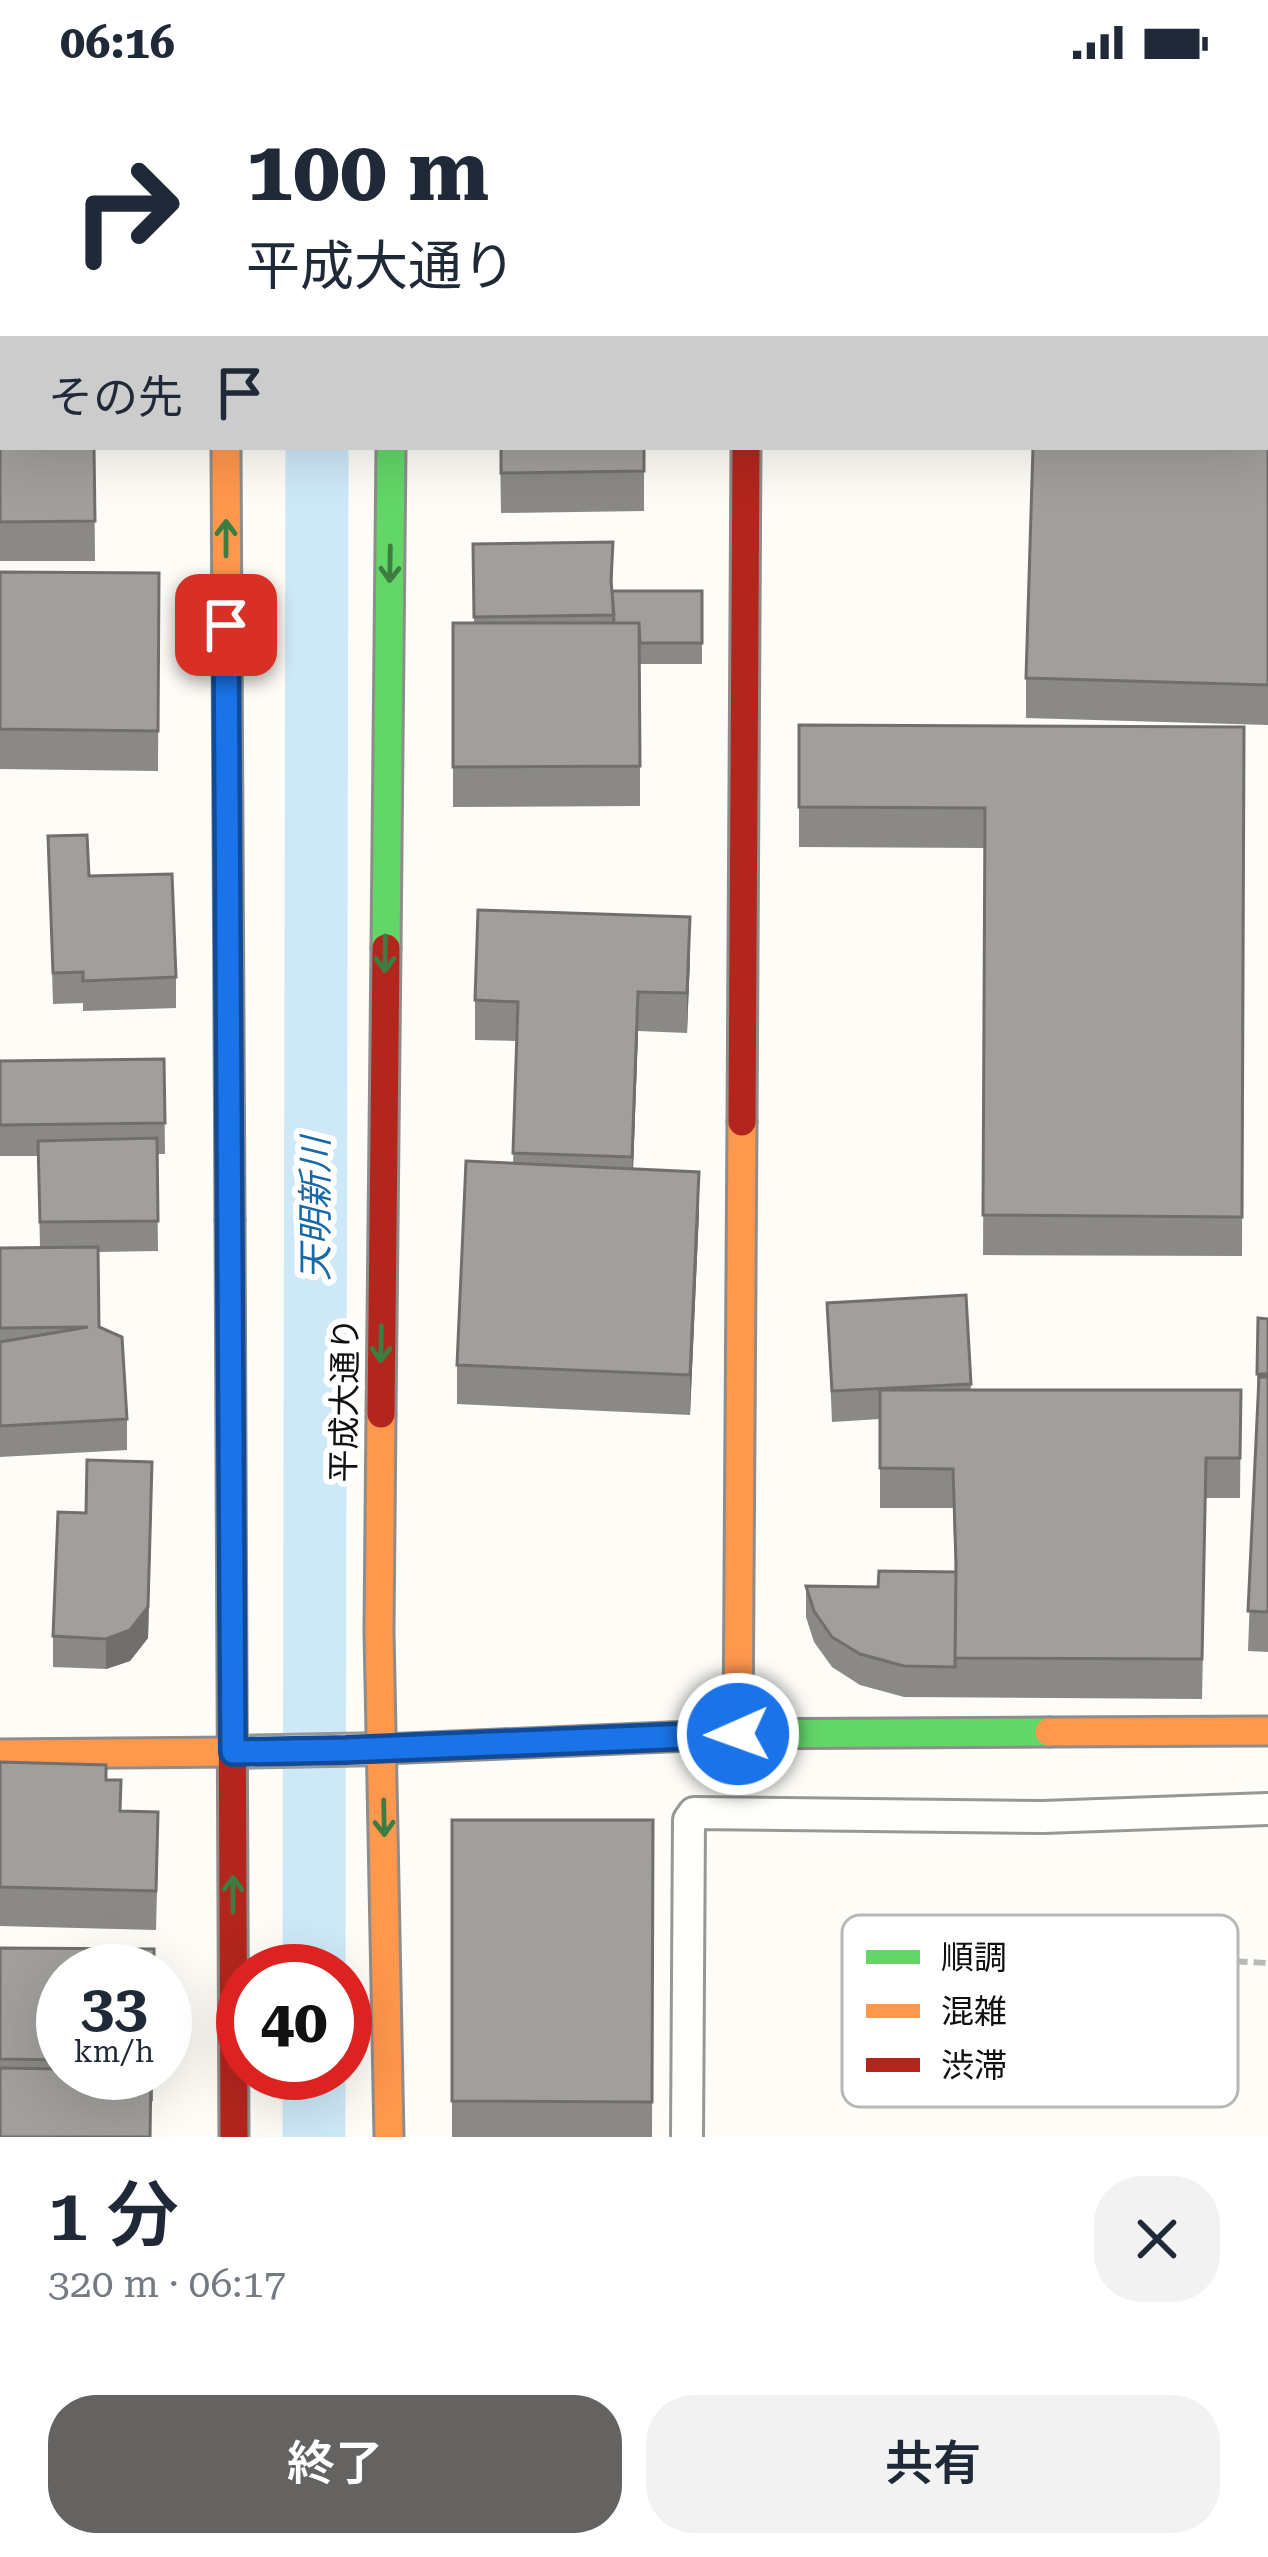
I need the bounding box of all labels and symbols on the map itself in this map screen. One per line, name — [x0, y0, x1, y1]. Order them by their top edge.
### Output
one-way arrow — [215, 519, 237, 558]
one-way arrow — [379, 544, 401, 583]
pin — [175, 574, 277, 676]
one-way arrow — [374, 934, 397, 973]
water label: 天明新川 — [295, 1133, 337, 1281]
street label: 平成大通り — [324, 1317, 365, 1483]
one-way arrow — [370, 1324, 392, 1363]
position arrow — [675, 1671, 801, 1797]
one-way arrow — [373, 1798, 395, 1837]
one-way arrow — [222, 1875, 244, 1914]
legend — [842, 1915, 1238, 2107]
text: 順調 — [941, 1938, 1007, 1977]
speed limit sign: 40 — [216, 1944, 372, 2100]
text: 混雑 — [941, 1992, 1007, 2031]
text: 渋滞 — [941, 2046, 1007, 2085]

